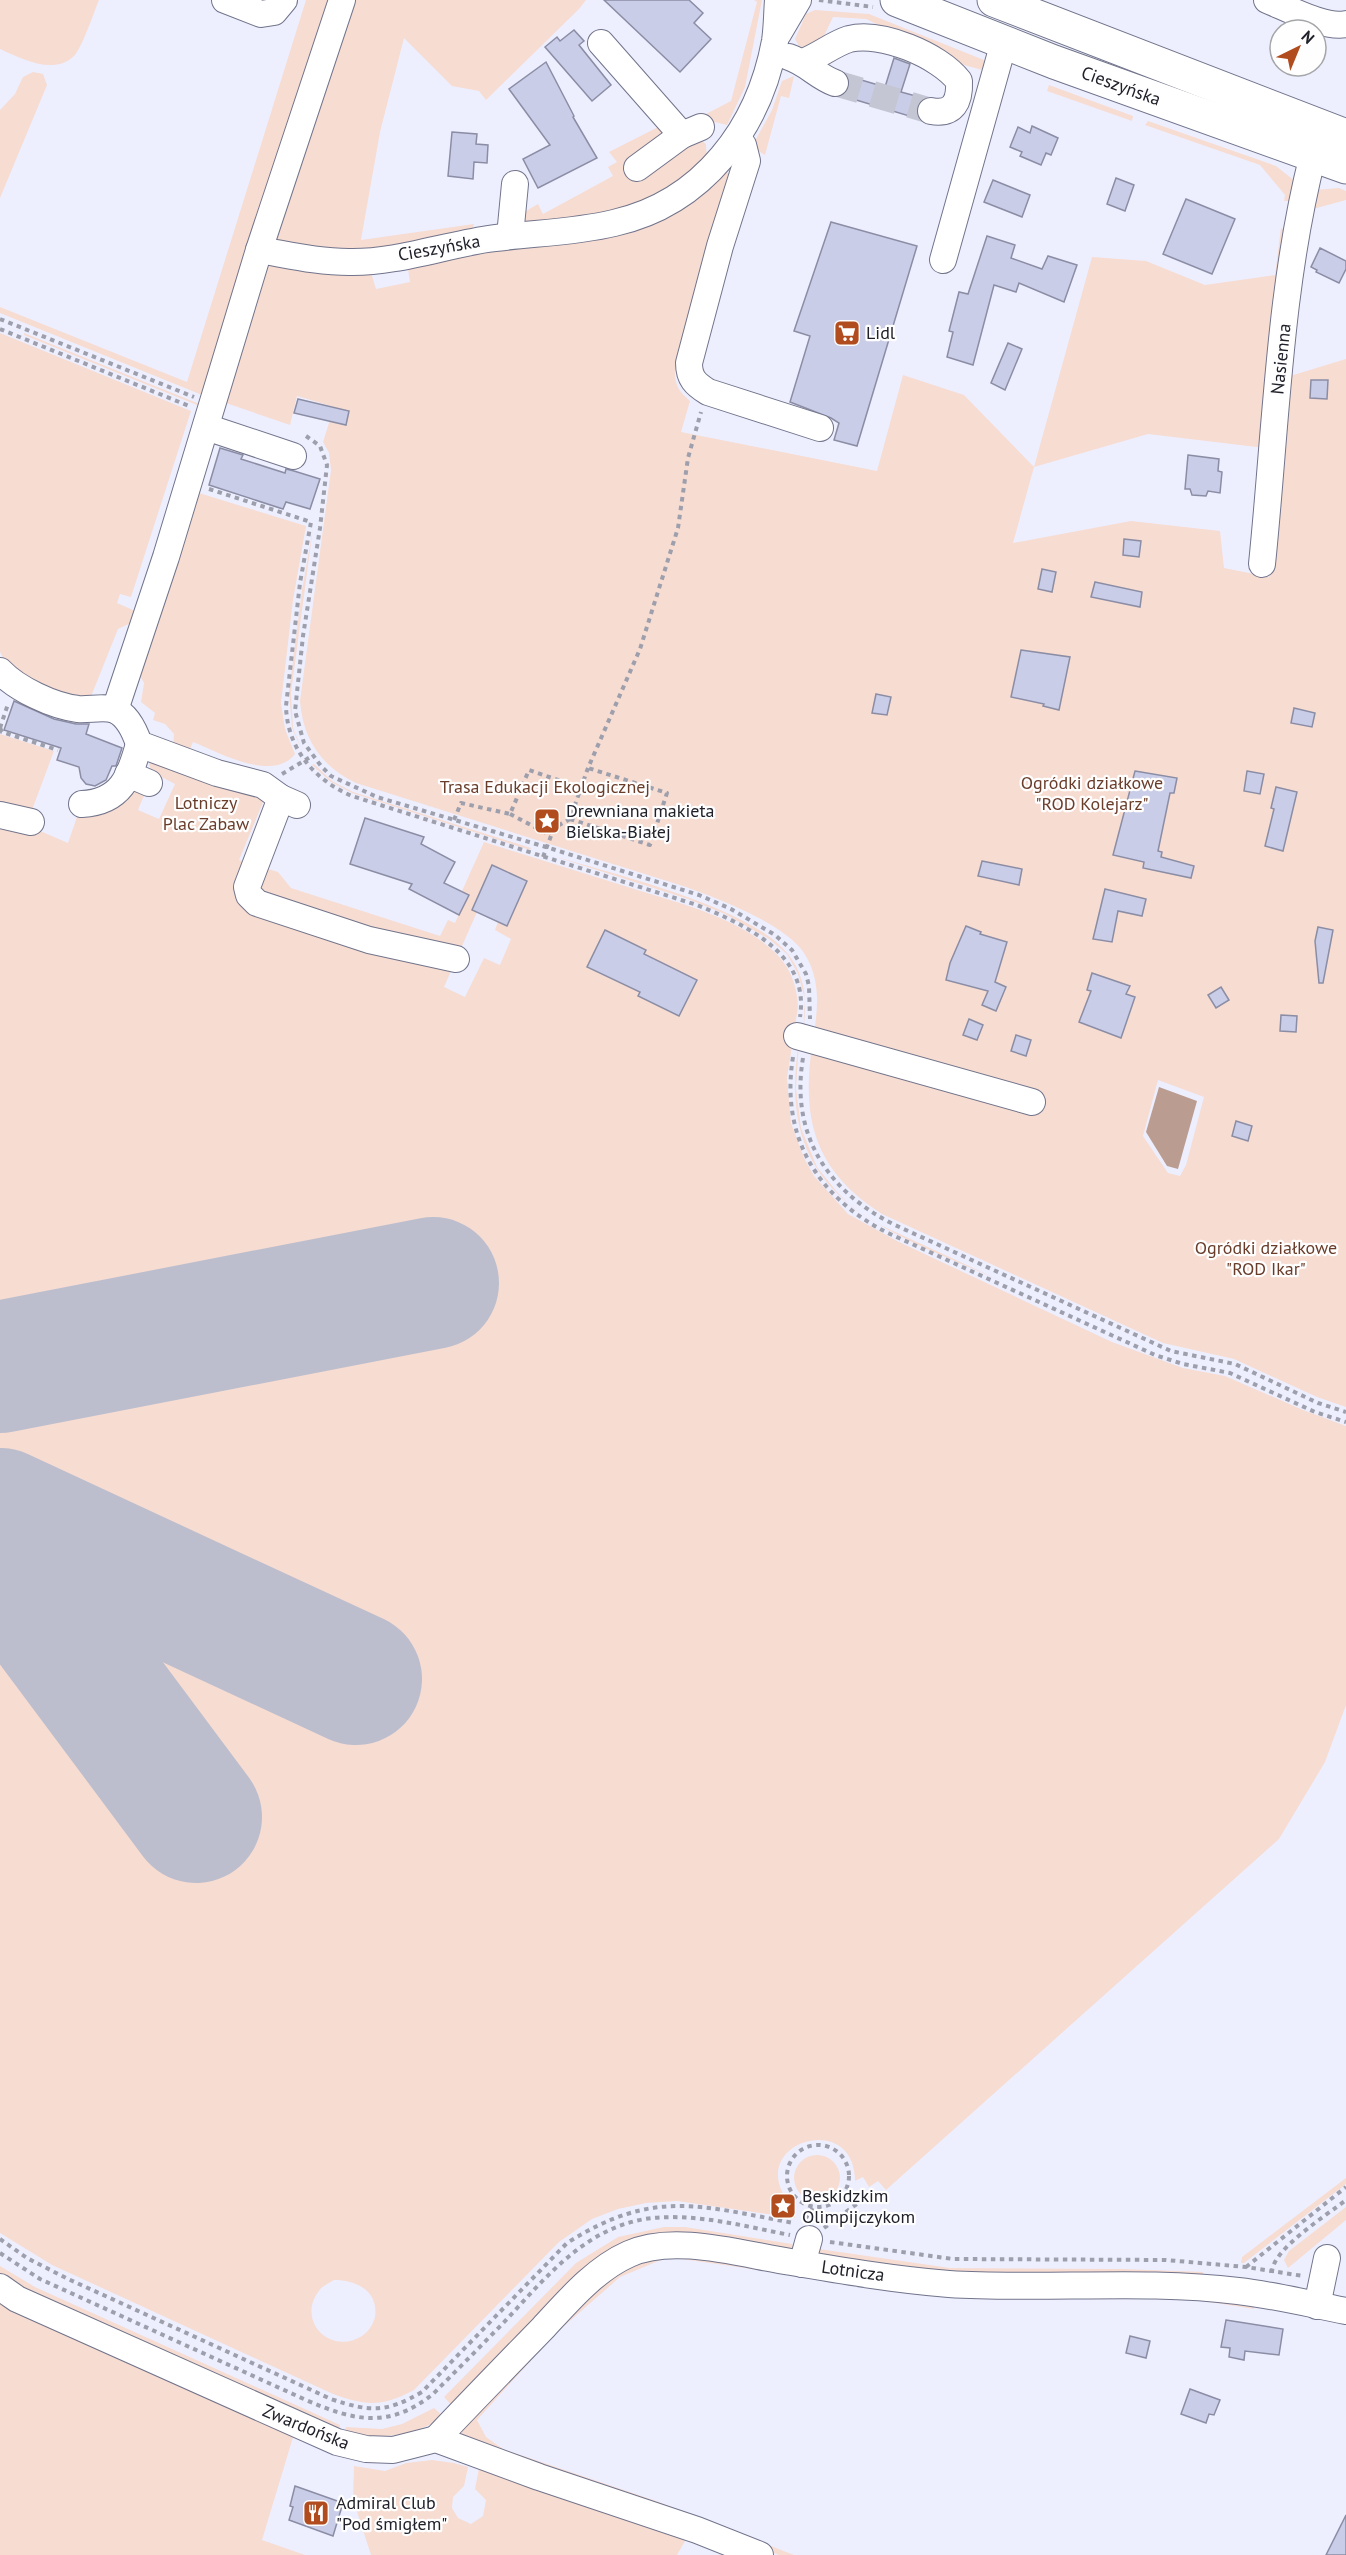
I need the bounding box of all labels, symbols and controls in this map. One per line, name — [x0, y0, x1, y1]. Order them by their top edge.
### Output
north arrow — [1268, 18, 1328, 78]
text: N — [1298, 26, 1319, 48]
street label: Cieszyńska — [1078, 61, 1164, 111]
street label: Cieszyńska — [396, 229, 482, 266]
supermarket icon: Lidl — [832, 318, 862, 348]
place label: Lidl — [866, 321, 896, 344]
street label: Nasienna — [1265, 322, 1296, 396]
park label: Ogródki działkowe "ROD Kolejarz" — [1021, 771, 1163, 815]
park label: Trasa Edukacji Ekologicznej — [440, 775, 650, 798]
park label: Lotniczy Plac Zabaw — [163, 791, 250, 835]
place label: Drewniana makieta Bielska-Białej — [566, 799, 714, 843]
place icon: Drewniana makieta Bielska-Białej — [532, 806, 562, 836]
park label: Ogródki działkowe "ROD Ikar" — [1195, 1236, 1337, 1280]
place label: Beskidzkim Olimpijczykom — [802, 2184, 915, 2228]
place icon: Beskidzkim Olimpijczykom — [768, 2191, 798, 2221]
street label: Lotnicza — [820, 2255, 886, 2286]
street label: Zwardońska — [259, 2399, 353, 2454]
place label: Admiral Club "Pod śmigłem" — [336, 2491, 447, 2535]
restaurant icon: Admiral Club "Pod śmigłem" — [301, 2498, 331, 2528]

